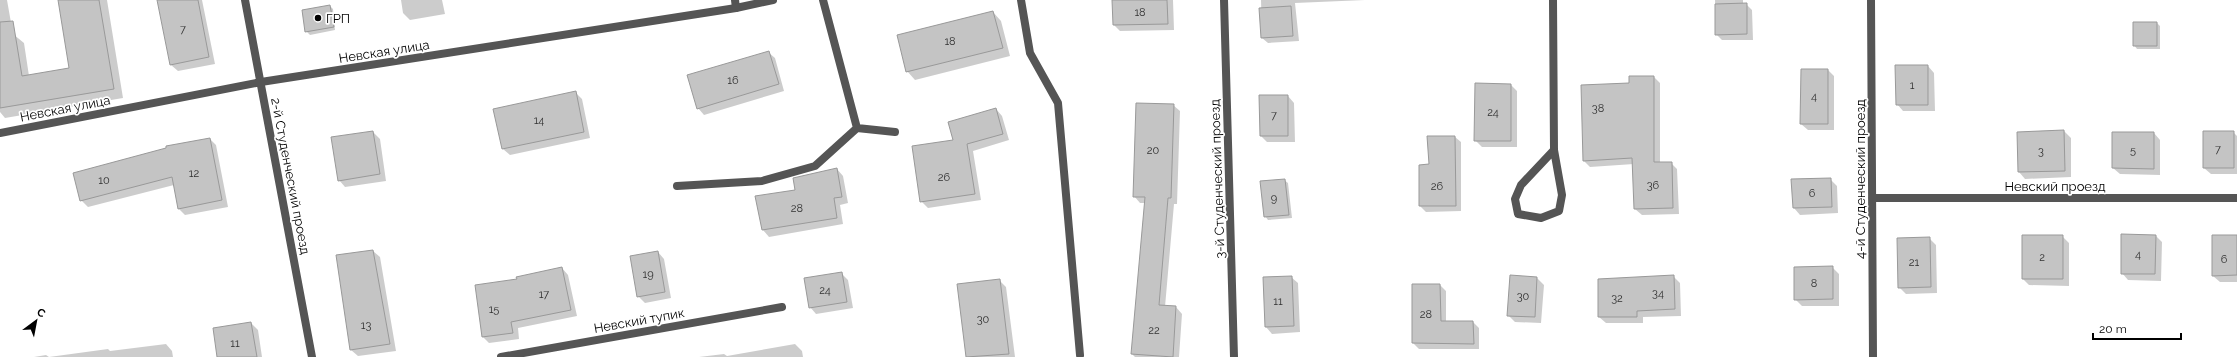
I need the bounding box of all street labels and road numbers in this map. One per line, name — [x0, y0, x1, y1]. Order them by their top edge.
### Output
street label: Невская улица — [338, 37, 430, 66]
street label: Невская улица — [19, 92, 111, 125]
street label: 2-й Студенческий проезд — [268, 96, 313, 256]
street label: 3-й Студенческий проезд — [1207, 98, 1228, 259]
street label: 4-й Студенческий проезд — [1853, 99, 1868, 259]
street label: Невский проезд — [2005, 179, 2106, 194]
street label: Невский тупик — [593, 305, 686, 336]

